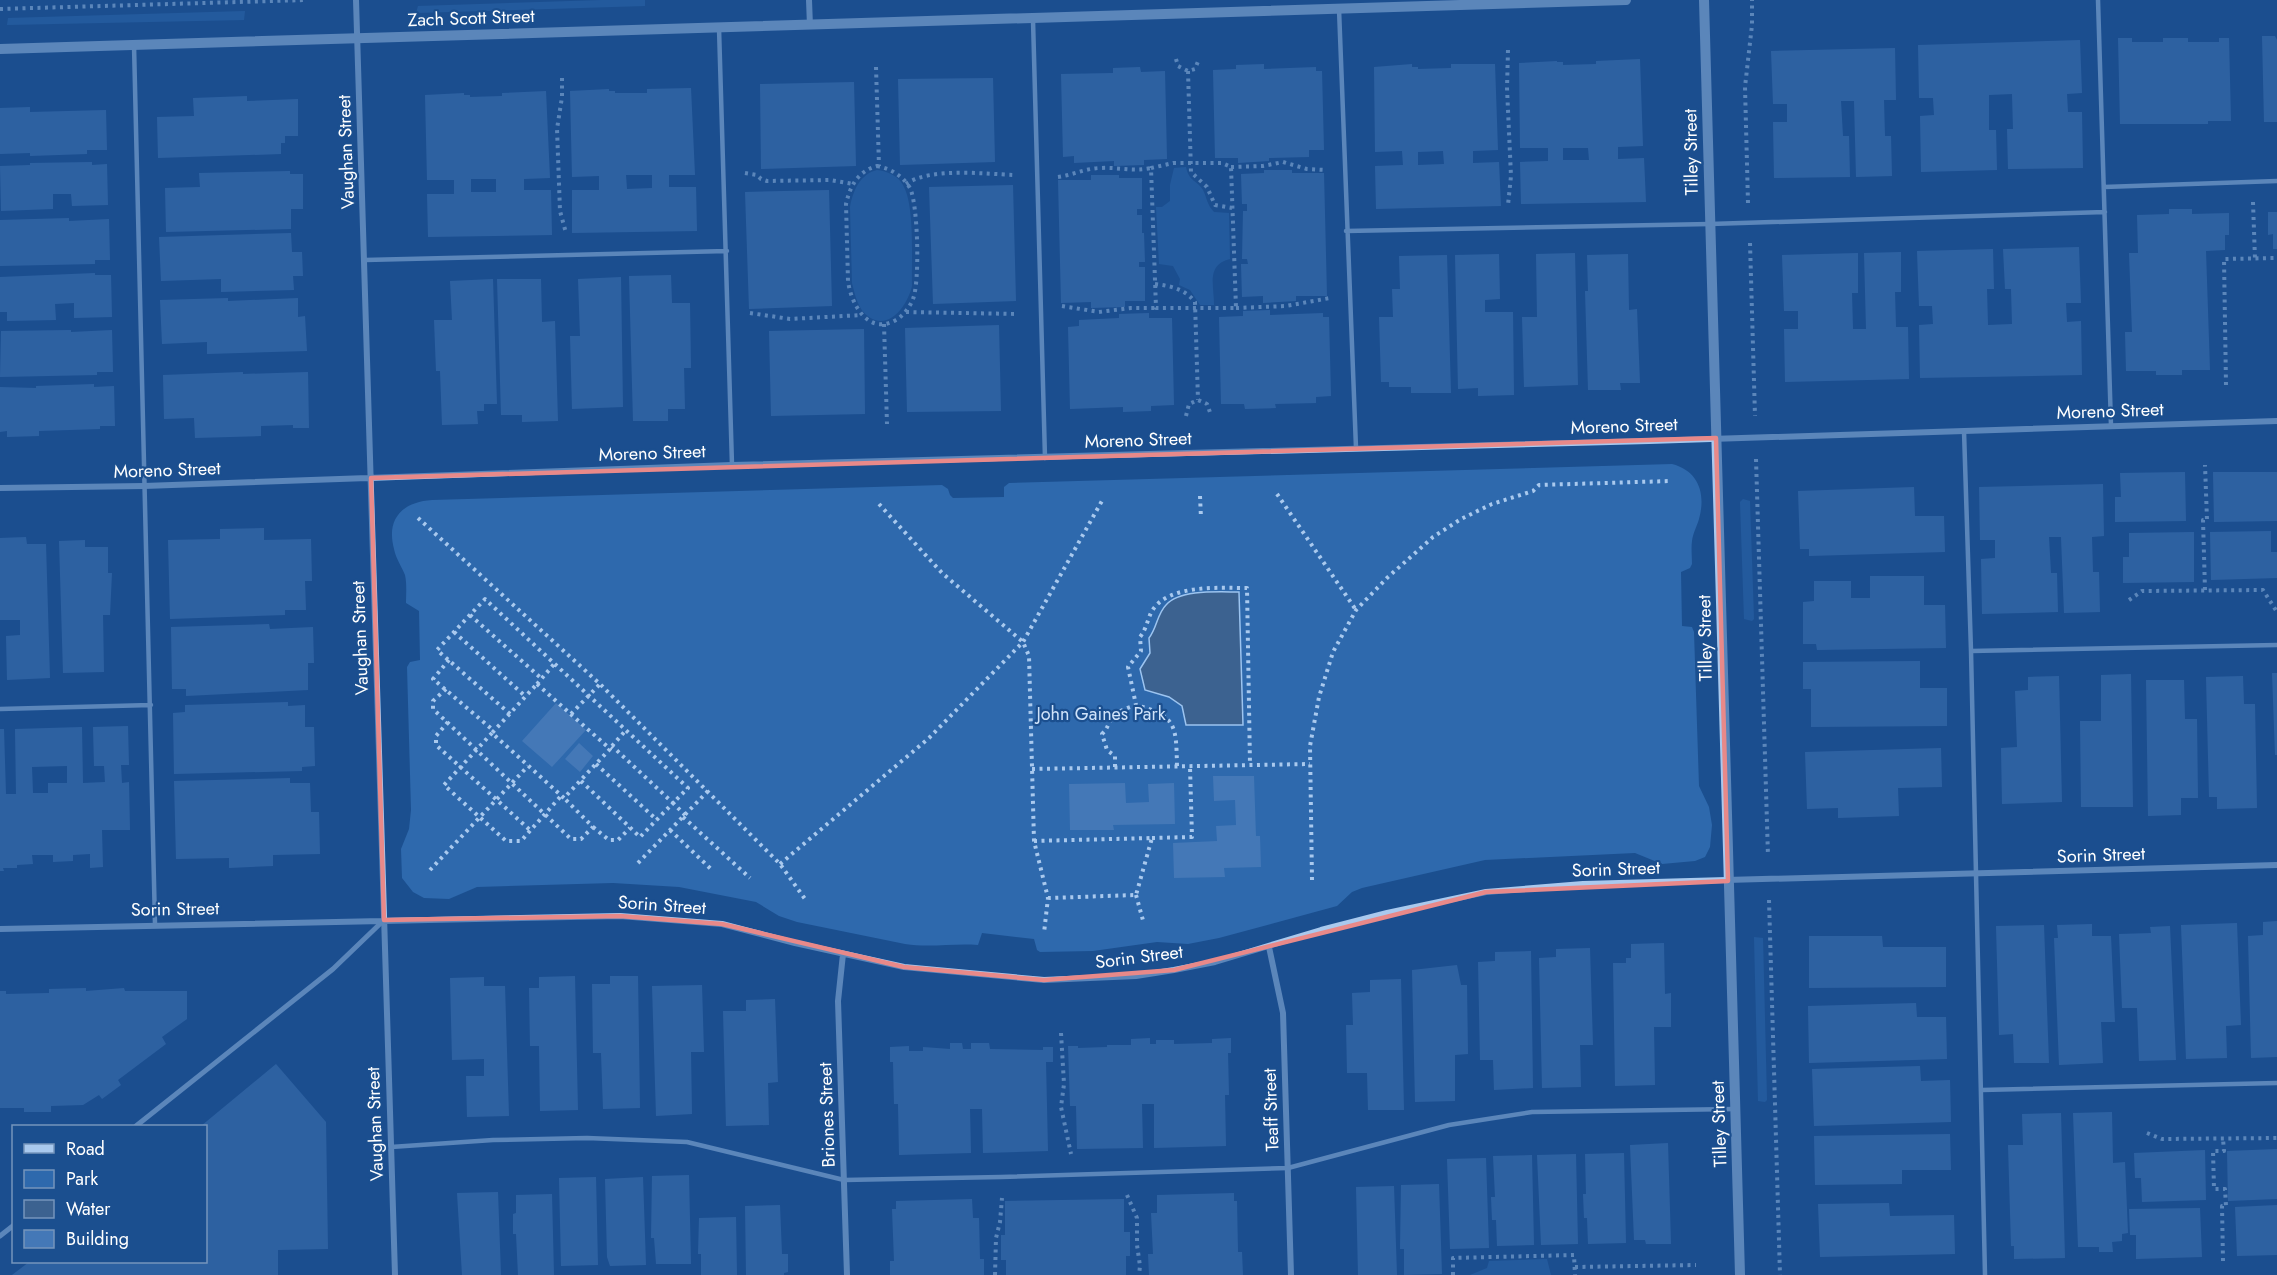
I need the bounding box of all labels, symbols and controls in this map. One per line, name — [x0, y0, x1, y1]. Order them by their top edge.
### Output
street label: Zach Scott Street — [407, 3, 536, 33]
street label: Vaughan Street — [331, 94, 361, 210]
street label: Tilley Street — [1677, 108, 1705, 196]
street label: Moreno Street — [2056, 396, 2165, 426]
street label: Moreno Street — [1570, 411, 1679, 441]
street label: Moreno Street — [1084, 425, 1193, 455]
street label: Moreno Street — [598, 438, 707, 468]
street label: Moreno Street — [113, 455, 222, 485]
street label: Vaughan Street — [345, 580, 375, 696]
street label: Tilley Street — [1691, 594, 1719, 682]
park label: John Gaines Park — [1034, 701, 1166, 727]
street label: Sorin Street — [2056, 840, 2146, 870]
street label: Sorin Street — [1571, 854, 1661, 884]
street label: Sorin Street — [617, 889, 708, 921]
street label: Sorin Street — [131, 895, 220, 923]
street label: Sorin Street — [1094, 939, 1185, 975]
street label: Briones Street — [812, 1061, 842, 1168]
street label: Vaughan Street — [360, 1066, 390, 1182]
street label: Teaff Street — [1257, 1067, 1285, 1152]
street label: Tilley Street — [1704, 1080, 1734, 1168]
legend — [12, 1125, 207, 1263]
text: Road — [66, 1136, 105, 1162]
text: Park — [66, 1166, 98, 1192]
text: Water — [66, 1196, 111, 1222]
text: Building — [66, 1226, 129, 1252]

